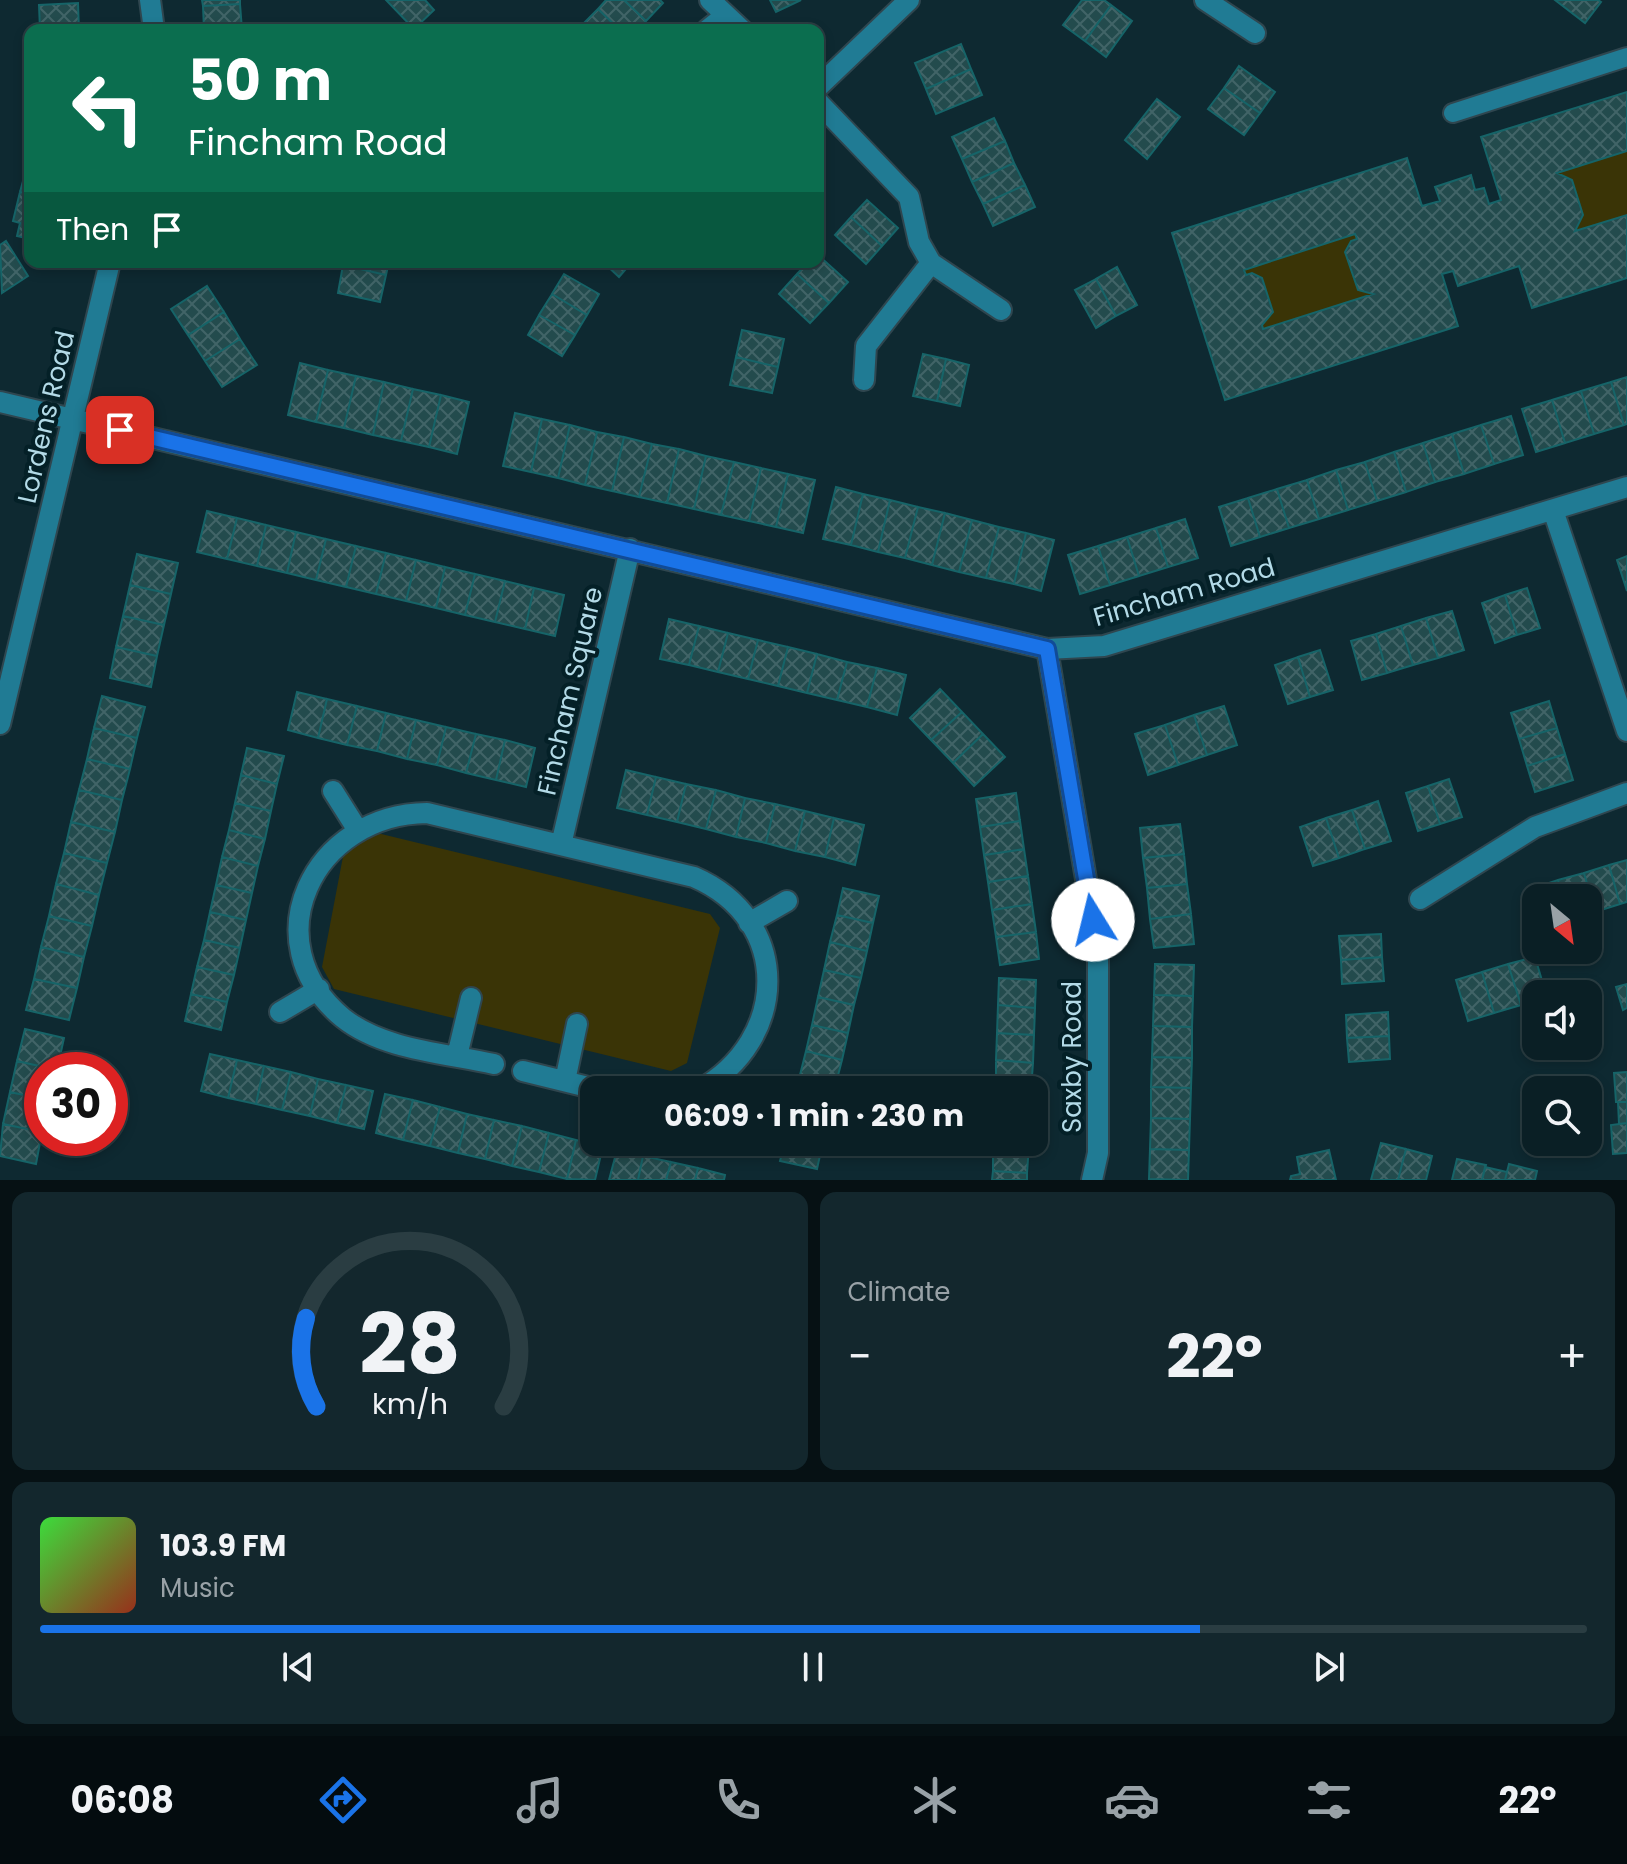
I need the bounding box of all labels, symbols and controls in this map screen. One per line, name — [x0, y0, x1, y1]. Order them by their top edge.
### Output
text: 50 m — [188, 41, 332, 120]
icon: left — [56, 56, 160, 160]
text: Fincham Road — [188, 117, 448, 168]
text: Then — [56, 208, 129, 251]
icon: arrive — [145, 208, 189, 252]
street label: Lordens Road — [9, 327, 83, 507]
pin — [86, 396, 154, 464]
icon: arrive — [98, 408, 142, 452]
street label: Fincham Road — [1089, 549, 1279, 635]
street label: Fincham Square — [529, 583, 611, 799]
position arrow — [1051, 878, 1135, 962]
north arrow — [1522, 884, 1602, 964]
map controls — [1522, 884, 1602, 1156]
button: sound — [1522, 980, 1602, 1060]
street label: Saxby Road — [1054, 981, 1090, 1133]
speed limit sign: 30 — [24, 1052, 128, 1156]
button: search — [1522, 1076, 1602, 1156]
text: 06:09 · 1 min · 230 m — [664, 1094, 964, 1137]
text: Climate — [848, 1274, 950, 1310]
text: 28 — [359, 1286, 460, 1402]
text: 22° — [1166, 1315, 1263, 1399]
text: − — [848, 1326, 872, 1387]
text: + — [1557, 1326, 1587, 1387]
text: km/h — [372, 1384, 448, 1424]
text: 103.9 FM — [160, 1524, 286, 1567]
text: Music — [160, 1570, 235, 1606]
icon: previous — [276, 1645, 320, 1689]
icon: pause — [791, 1645, 835, 1689]
icon: next — [1307, 1645, 1351, 1689]
icon: directions — [315, 1772, 371, 1828]
icon: music — [512, 1772, 568, 1828]
icon: phone — [710, 1772, 766, 1828]
icon: climate — [907, 1772, 963, 1828]
icon: car — [1104, 1772, 1160, 1828]
icon: filters — [1301, 1772, 1357, 1828]
text: 06:08 — [71, 1775, 174, 1826]
text: 22° — [1499, 1775, 1556, 1826]

